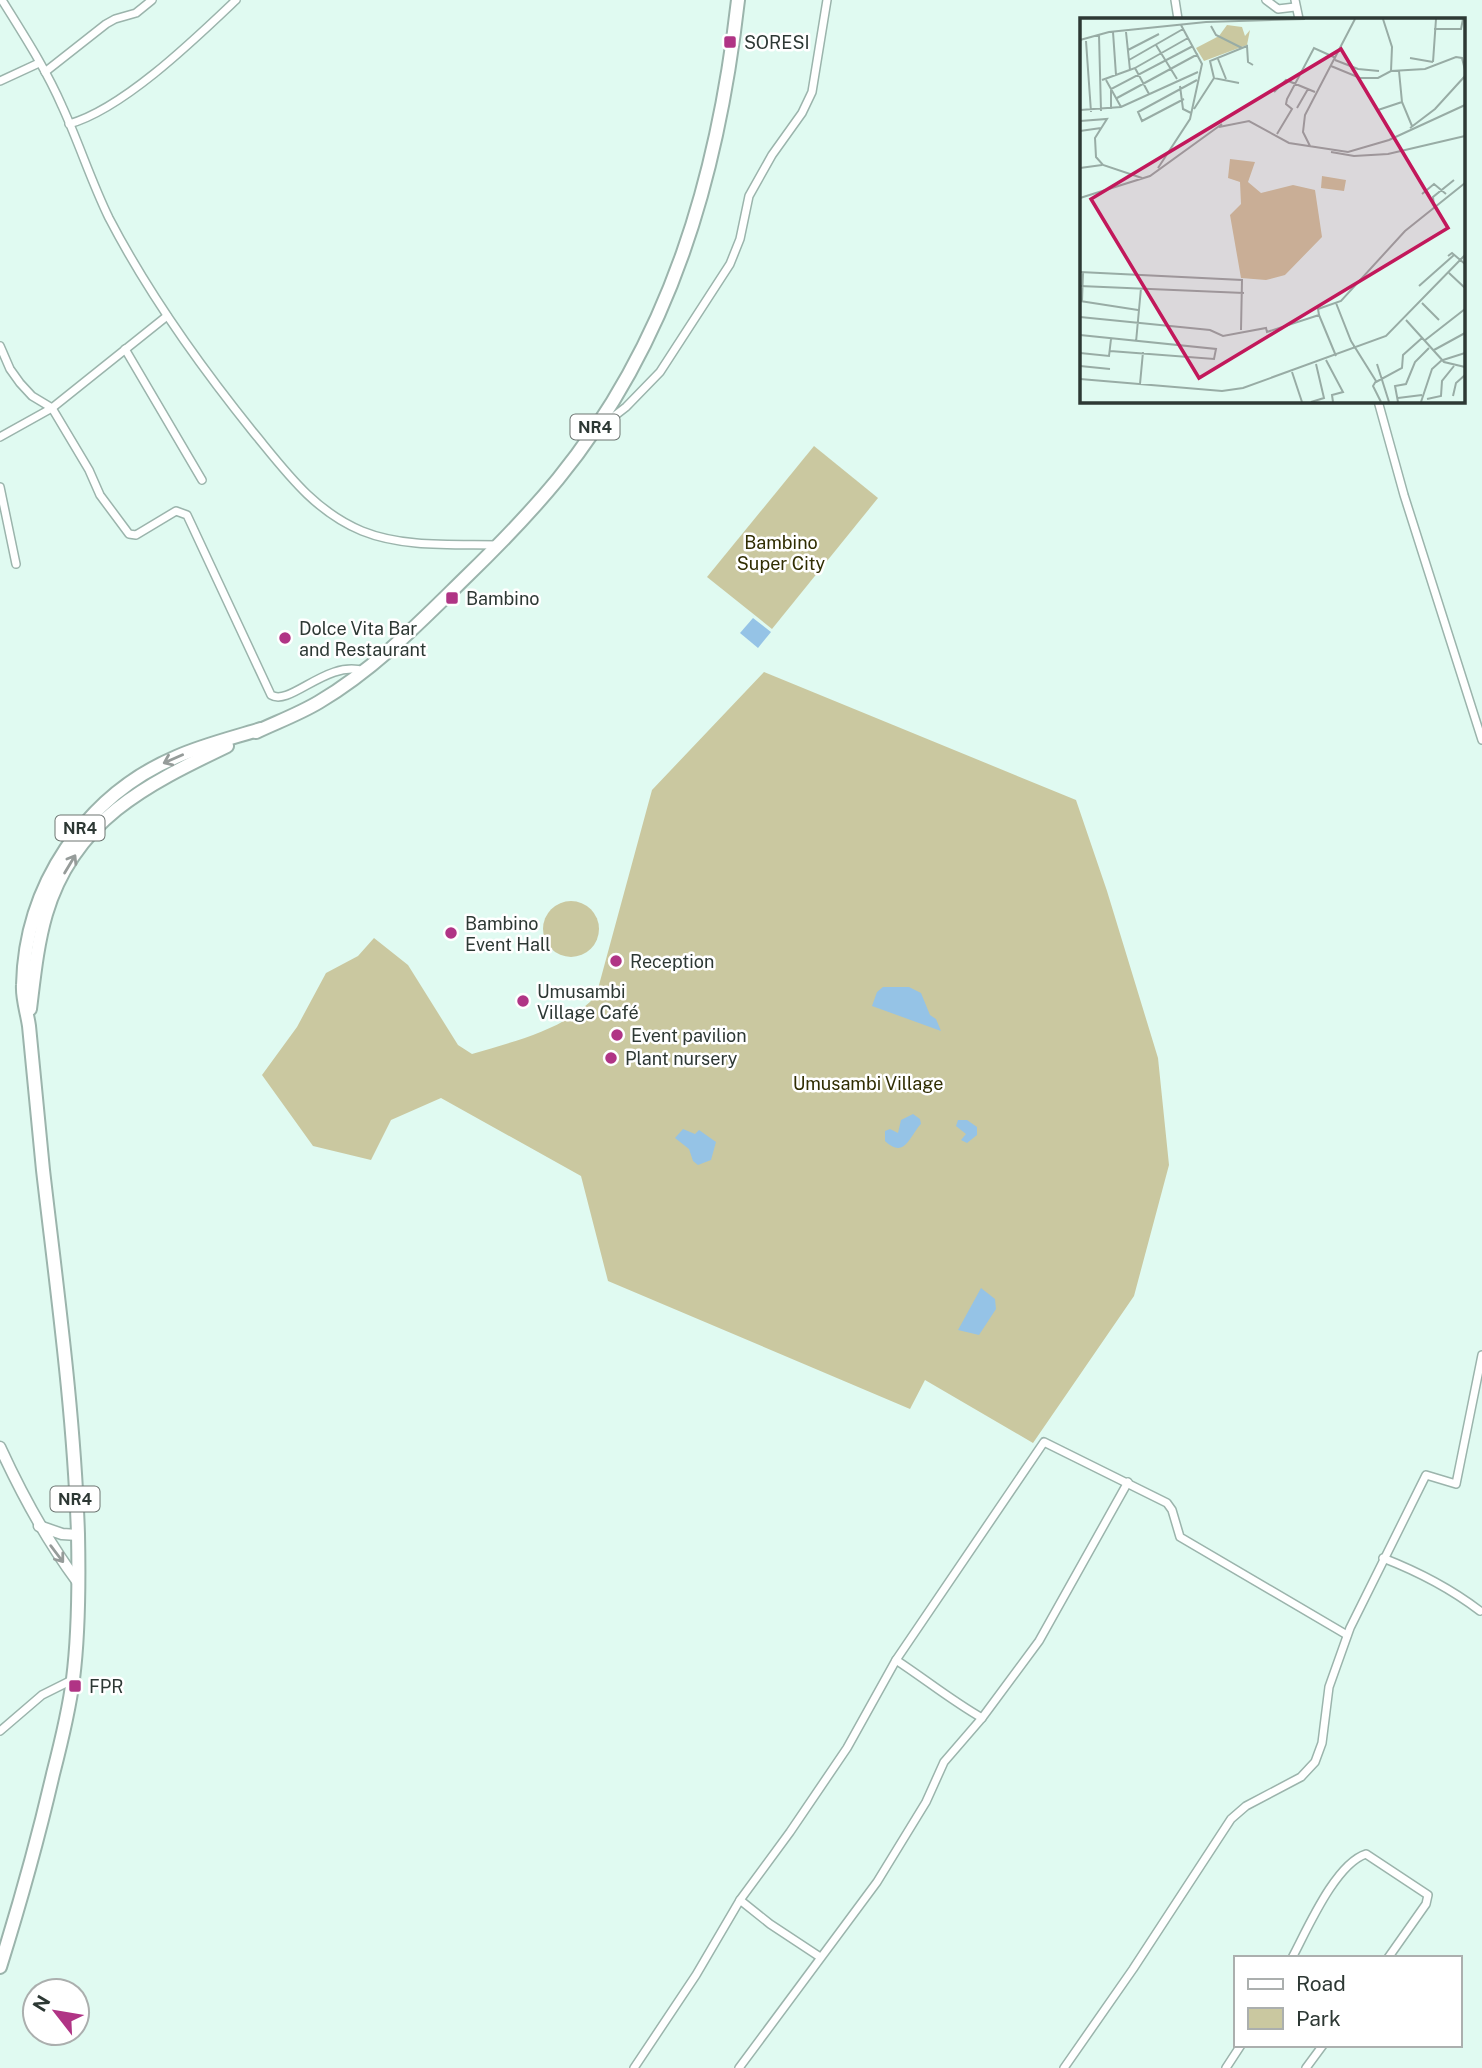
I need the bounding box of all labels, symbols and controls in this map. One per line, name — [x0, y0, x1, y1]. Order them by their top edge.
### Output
inset map — [1080, 18, 1464, 402]
place label: SORESI — [744, 32, 810, 53]
marker: SORESI — [722, 34, 738, 50]
road number: NR4 — [570, 414, 620, 440]
park label: Bambino Super City — [737, 532, 826, 574]
place label: Bambino — [466, 588, 539, 609]
marker: Bambino — [444, 590, 460, 606]
place label: Dolce Vita Bar and Restaurant — [299, 618, 427, 660]
marker: Dolce Vita Bar and Restaurant — [277, 630, 293, 646]
one-way arrow — [163, 753, 184, 766]
road number: NR4 — [56, 816, 104, 841]
one-way arrow — [63, 854, 77, 874]
place label: Bambino Event Hall — [465, 913, 551, 955]
marker: Bambino Event Hall — [443, 925, 459, 941]
place label: Reception — [630, 951, 714, 972]
marker: Reception — [608, 953, 624, 969]
place label: Umusambi Village Café — [537, 981, 639, 1023]
marker: Umusambi Village Café — [515, 993, 531, 1009]
place label: Event pavilion — [631, 1025, 747, 1046]
marker: Event pavilion — [609, 1027, 625, 1043]
place label: Plant nursery — [625, 1048, 738, 1069]
marker: Plant nursery — [603, 1050, 619, 1066]
park label: Umusambi Village — [793, 1073, 943, 1094]
road number: NR4 — [50, 1486, 100, 1512]
one-way arrow — [50, 1544, 64, 1563]
place label: FPR — [89, 1676, 123, 1697]
marker: FPR — [67, 1678, 83, 1694]
legend — [1234, 1956, 1461, 2047]
text: Road — [1296, 1971, 1346, 1996]
north arrow — [21, 1977, 91, 2047]
text: N — [28, 1991, 55, 2015]
text: Park — [1296, 2006, 1341, 2031]

